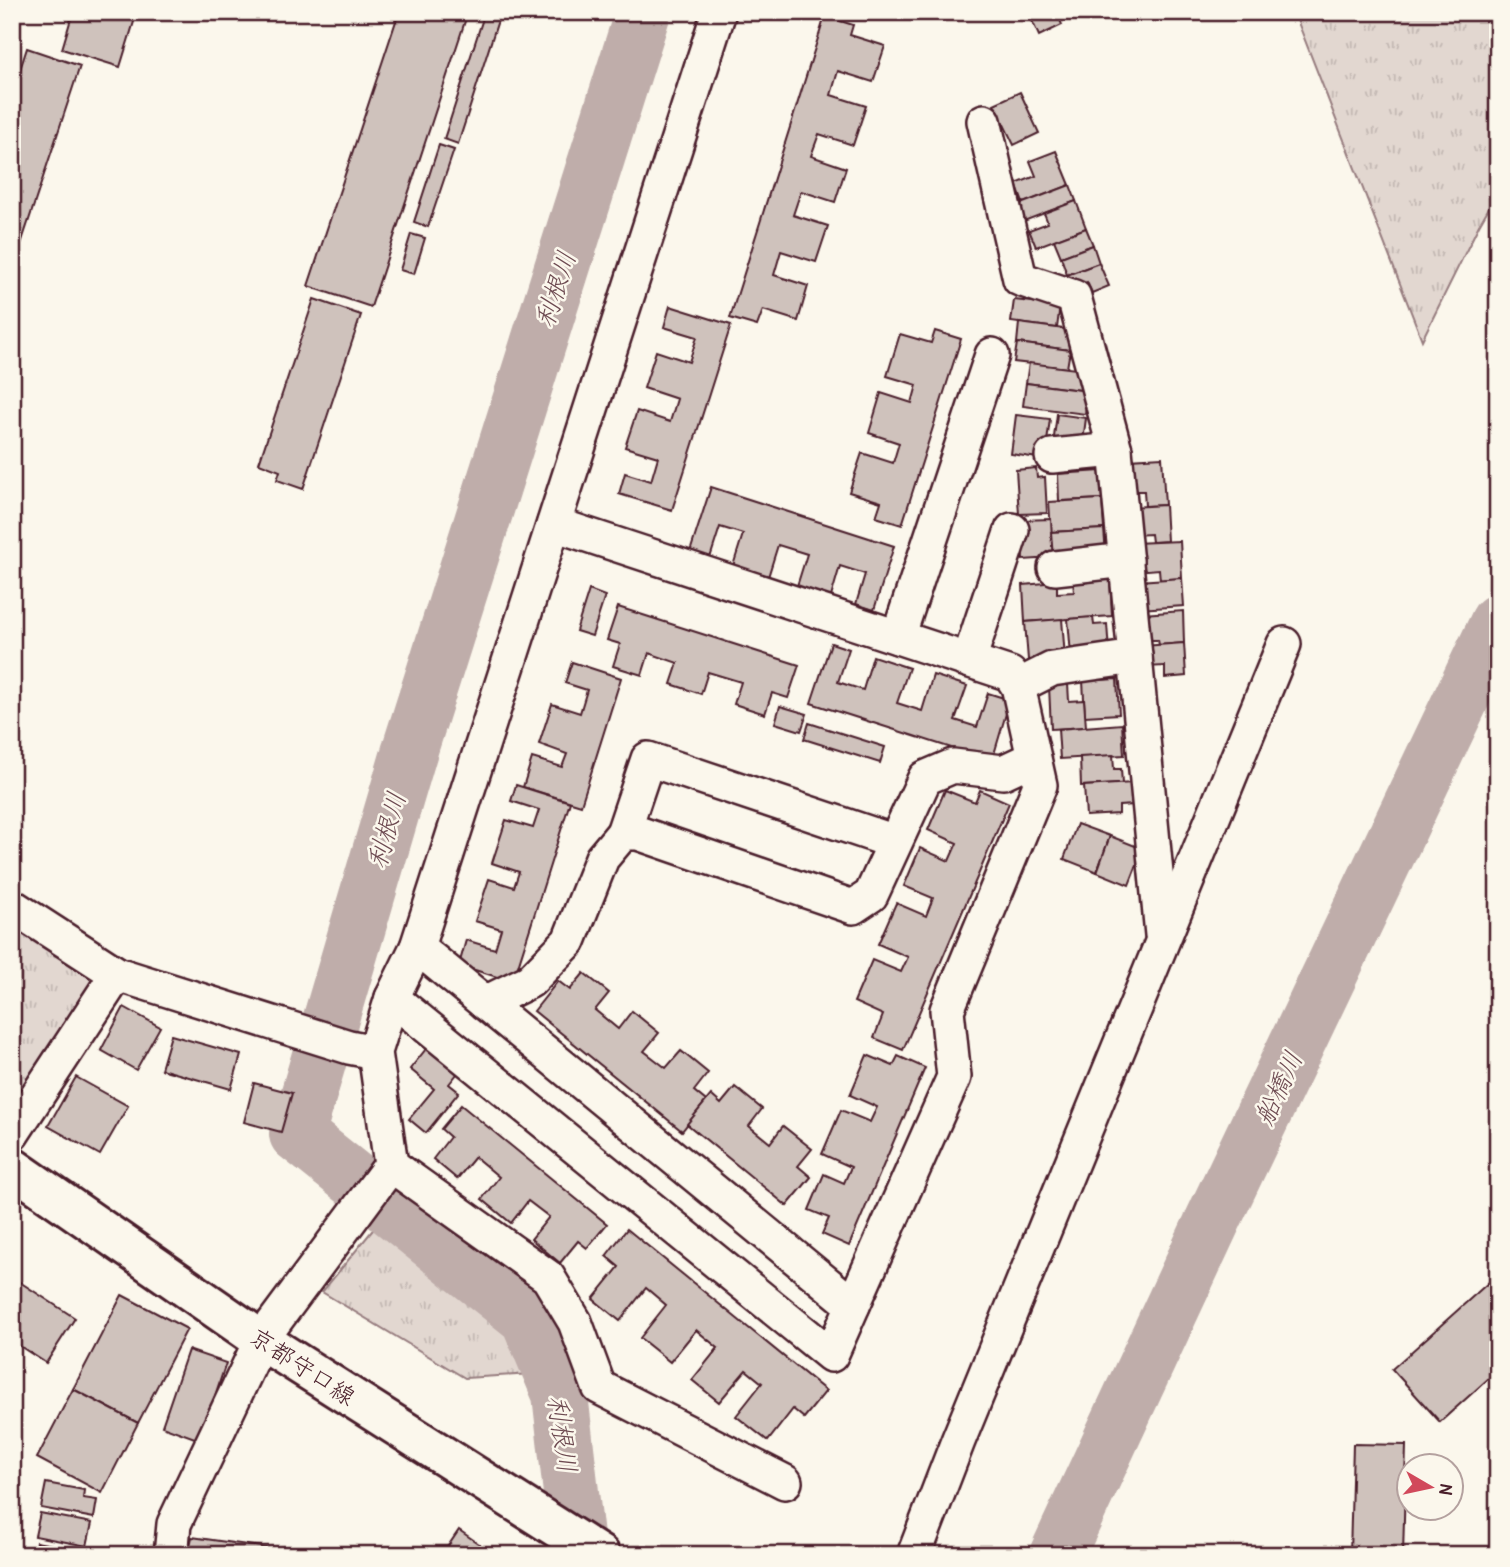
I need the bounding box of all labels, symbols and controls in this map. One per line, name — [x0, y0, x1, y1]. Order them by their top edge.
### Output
water label: 利根川 — [526, 246, 584, 332]
water label: 利根川 — [358, 788, 414, 872]
water label: 船橋川 — [1246, 1045, 1310, 1131]
street label: 京都守口線 — [244, 1320, 362, 1412]
water label: 利根川 — [540, 1393, 586, 1475]
north arrow — [1394, 1452, 1464, 1522]
text: N — [1433, 1483, 1460, 1497]

